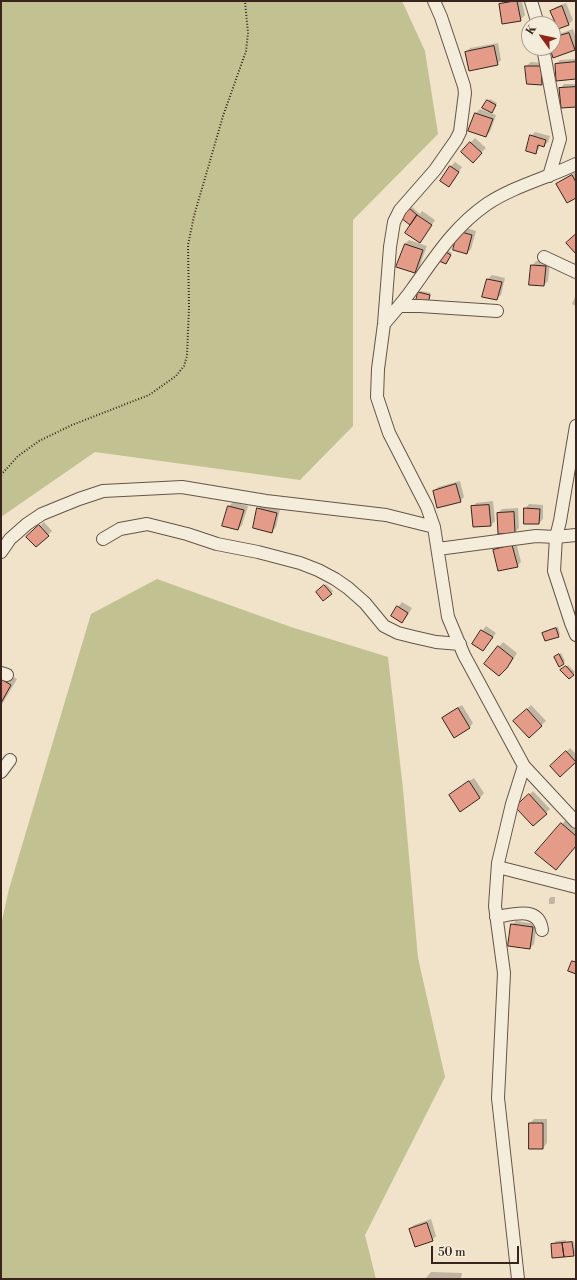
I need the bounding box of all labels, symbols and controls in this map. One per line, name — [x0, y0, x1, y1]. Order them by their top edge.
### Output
north arrow — [521, 16, 561, 56]
text: K — [523, 22, 540, 38]
scale bar — [433, 1238, 521, 1264]
text: 50 m — [438, 1245, 466, 1260]

